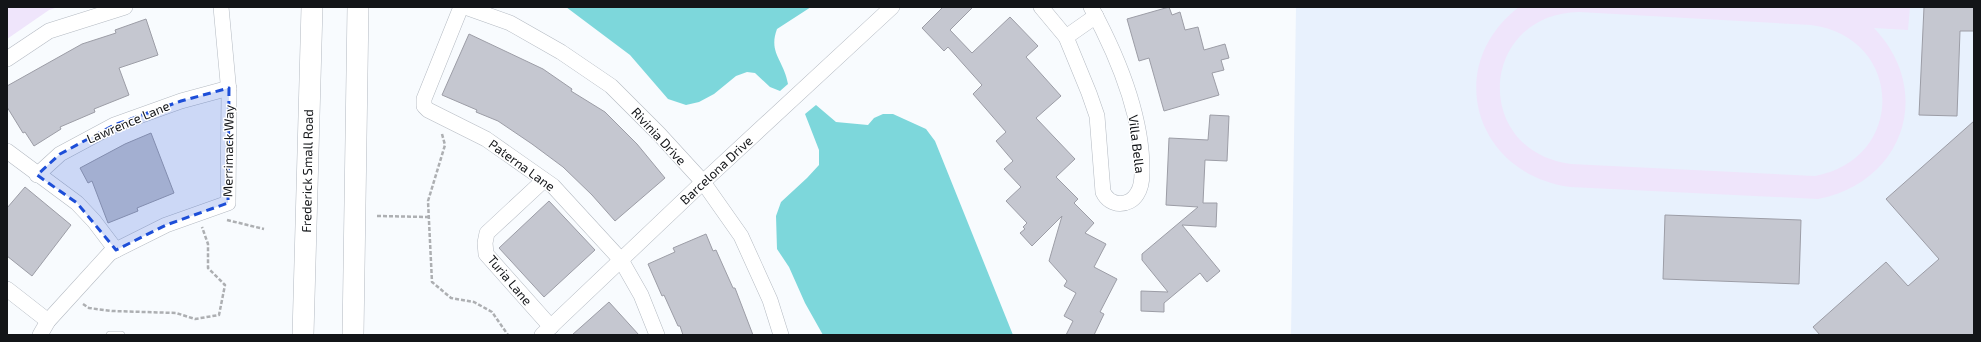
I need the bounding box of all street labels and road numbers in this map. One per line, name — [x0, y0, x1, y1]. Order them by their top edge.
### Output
street label: Lawrence Lane — [84, 97, 172, 147]
street label: Rivinia Drive — [628, 104, 690, 168]
street label: Merrimack Way — [219, 105, 237, 197]
street label: Frederick Small Road — [298, 109, 316, 233]
street label: Villa Bella — [1125, 114, 1149, 174]
street label: Barcelona Drive — [676, 132, 756, 208]
street label: Paterna Lane — [486, 136, 558, 194]
street label: Turia Lane — [484, 252, 536, 308]

